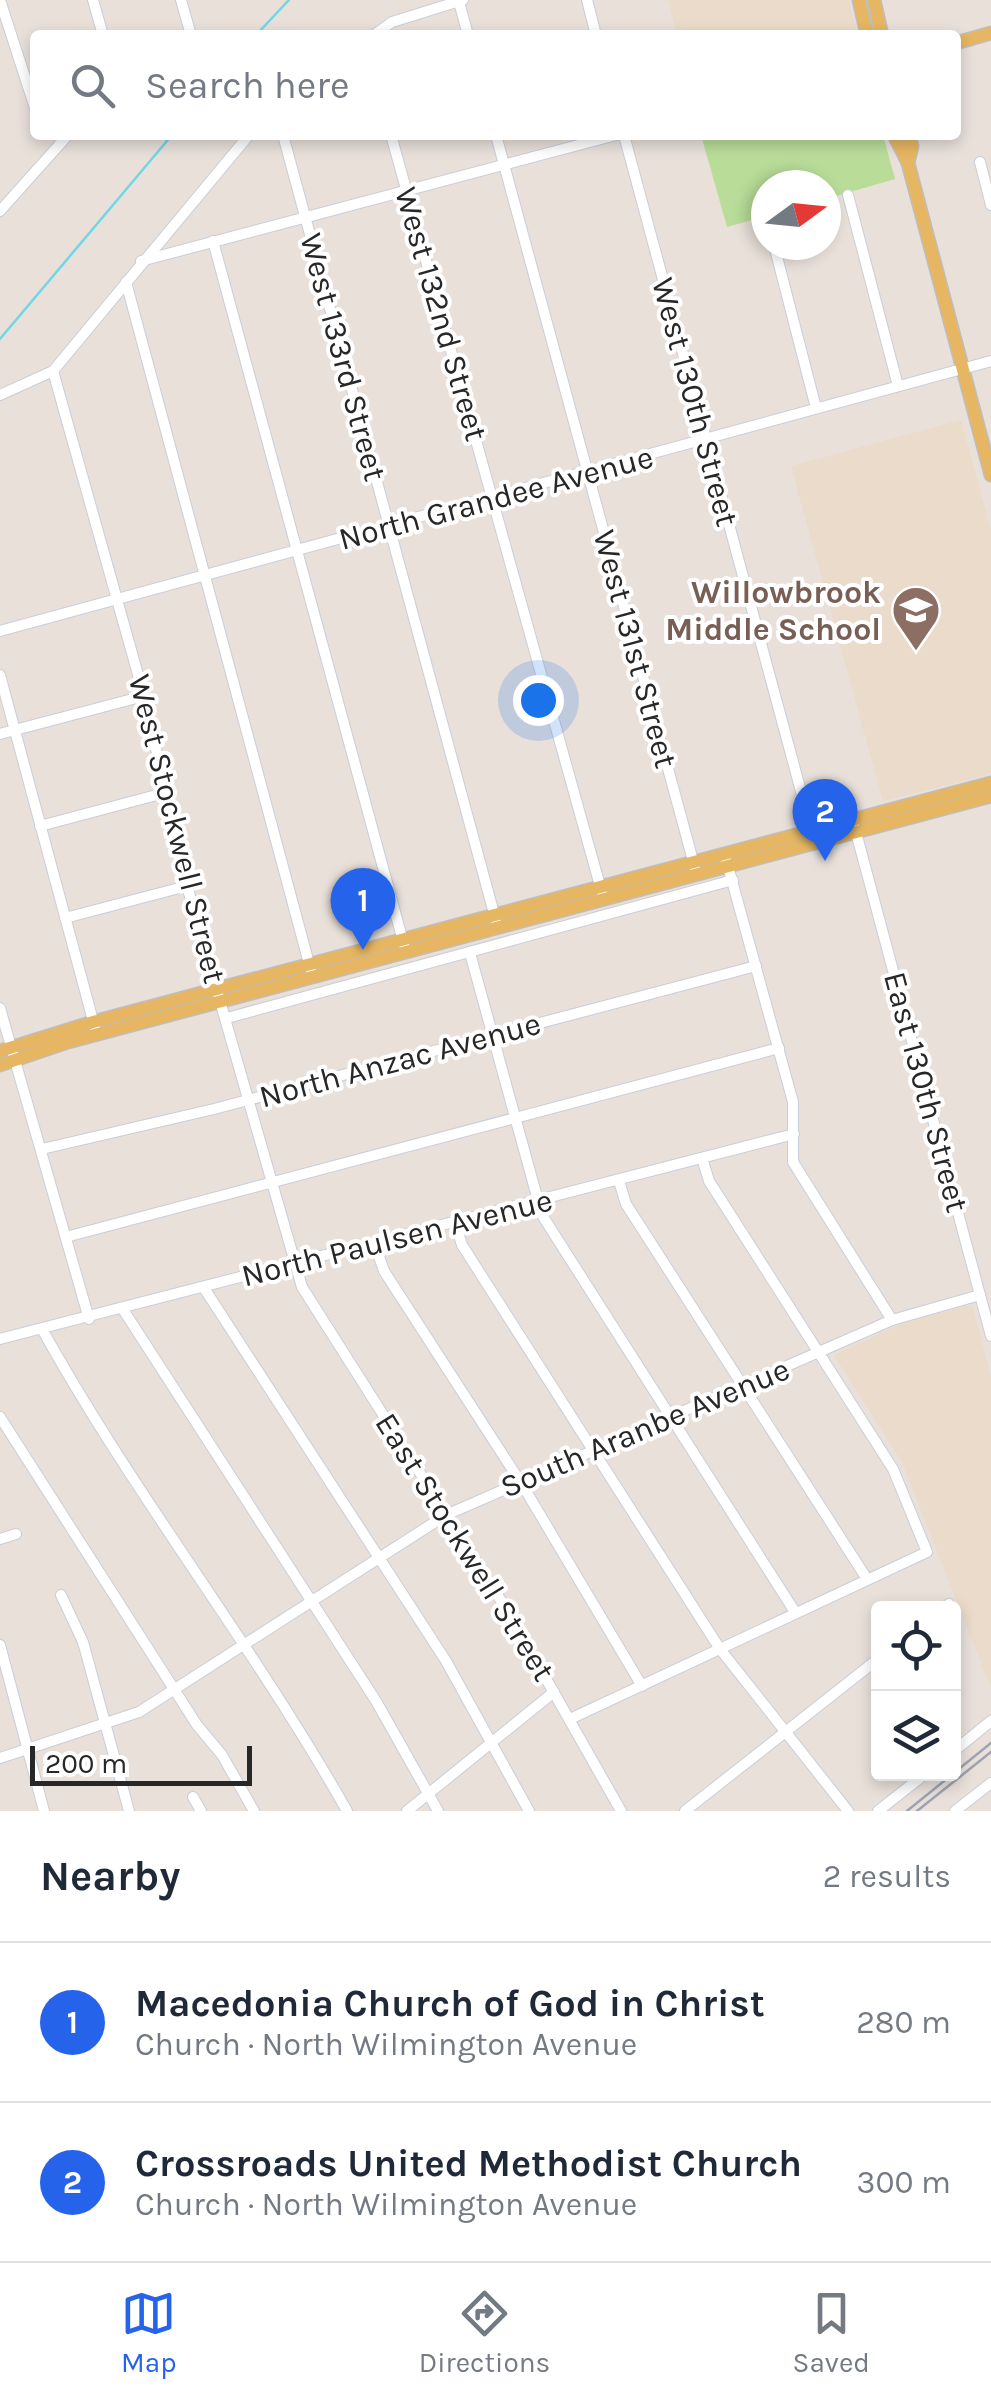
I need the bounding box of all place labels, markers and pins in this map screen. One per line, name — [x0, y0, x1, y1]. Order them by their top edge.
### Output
place label: Willowbrook Middle School — [665, 574, 881, 648]
school or university icon: Willowbrook Middle School — [890, 584, 942, 652]
pin: 2 — [792, 778, 858, 861]
pin: 1 — [330, 868, 396, 950]

